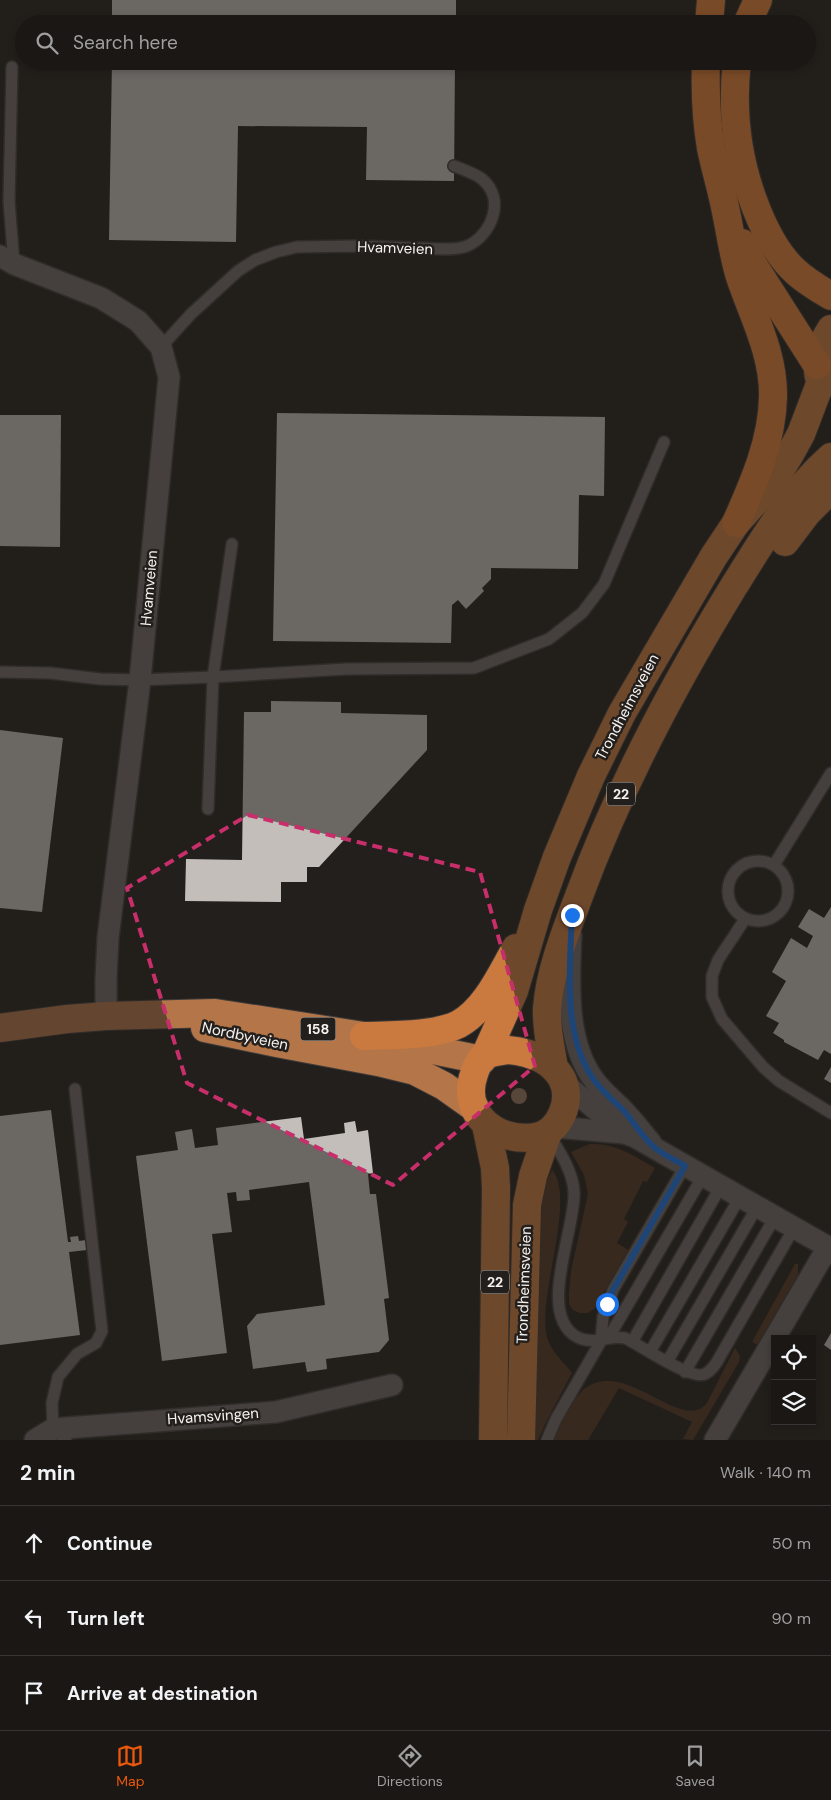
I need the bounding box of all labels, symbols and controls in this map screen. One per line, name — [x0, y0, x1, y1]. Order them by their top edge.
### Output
search box — [15, 15, 816, 70]
icon: search — [33, 29, 61, 57]
text: Search here — [73, 30, 178, 55]
street label: Hvamveien — [357, 237, 433, 259]
street label: Hvamveien — [136, 549, 162, 627]
street label: Trondheimsveien — [591, 650, 663, 764]
road number: 22 — [607, 782, 635, 806]
route end — [561, 904, 584, 927]
street label: Nordbyveien — [200, 1017, 290, 1055]
road number: 158 — [300, 1018, 336, 1040]
street label: Trondheimsveien — [512, 1226, 536, 1344]
road number: 22 — [481, 1270, 509, 1294]
route start — [596, 1293, 619, 1316]
map controls — [771, 1335, 816, 1425]
button: locate — [771, 1335, 816, 1380]
button: layers — [771, 1380, 816, 1425]
street label: Hvamsvingen — [167, 1403, 259, 1429]
text: 2 min — [20, 1459, 76, 1487]
text: Walk · 140 m — [720, 1462, 811, 1483]
icon: ahead — [20, 1529, 48, 1557]
text: Continue — [67, 1531, 153, 1556]
text: 50 m — [772, 1533, 811, 1554]
icon: left — [20, 1604, 48, 1632]
text: Turn left — [67, 1606, 145, 1631]
text: 90 m — [771, 1608, 811, 1629]
icon: arrive — [20, 1679, 48, 1707]
text: Arrive at destination — [67, 1681, 258, 1706]
tab: Map — [116, 1742, 144, 1790]
tab: Directions — [377, 1742, 443, 1790]
tab: Saved — [675, 1742, 715, 1790]

